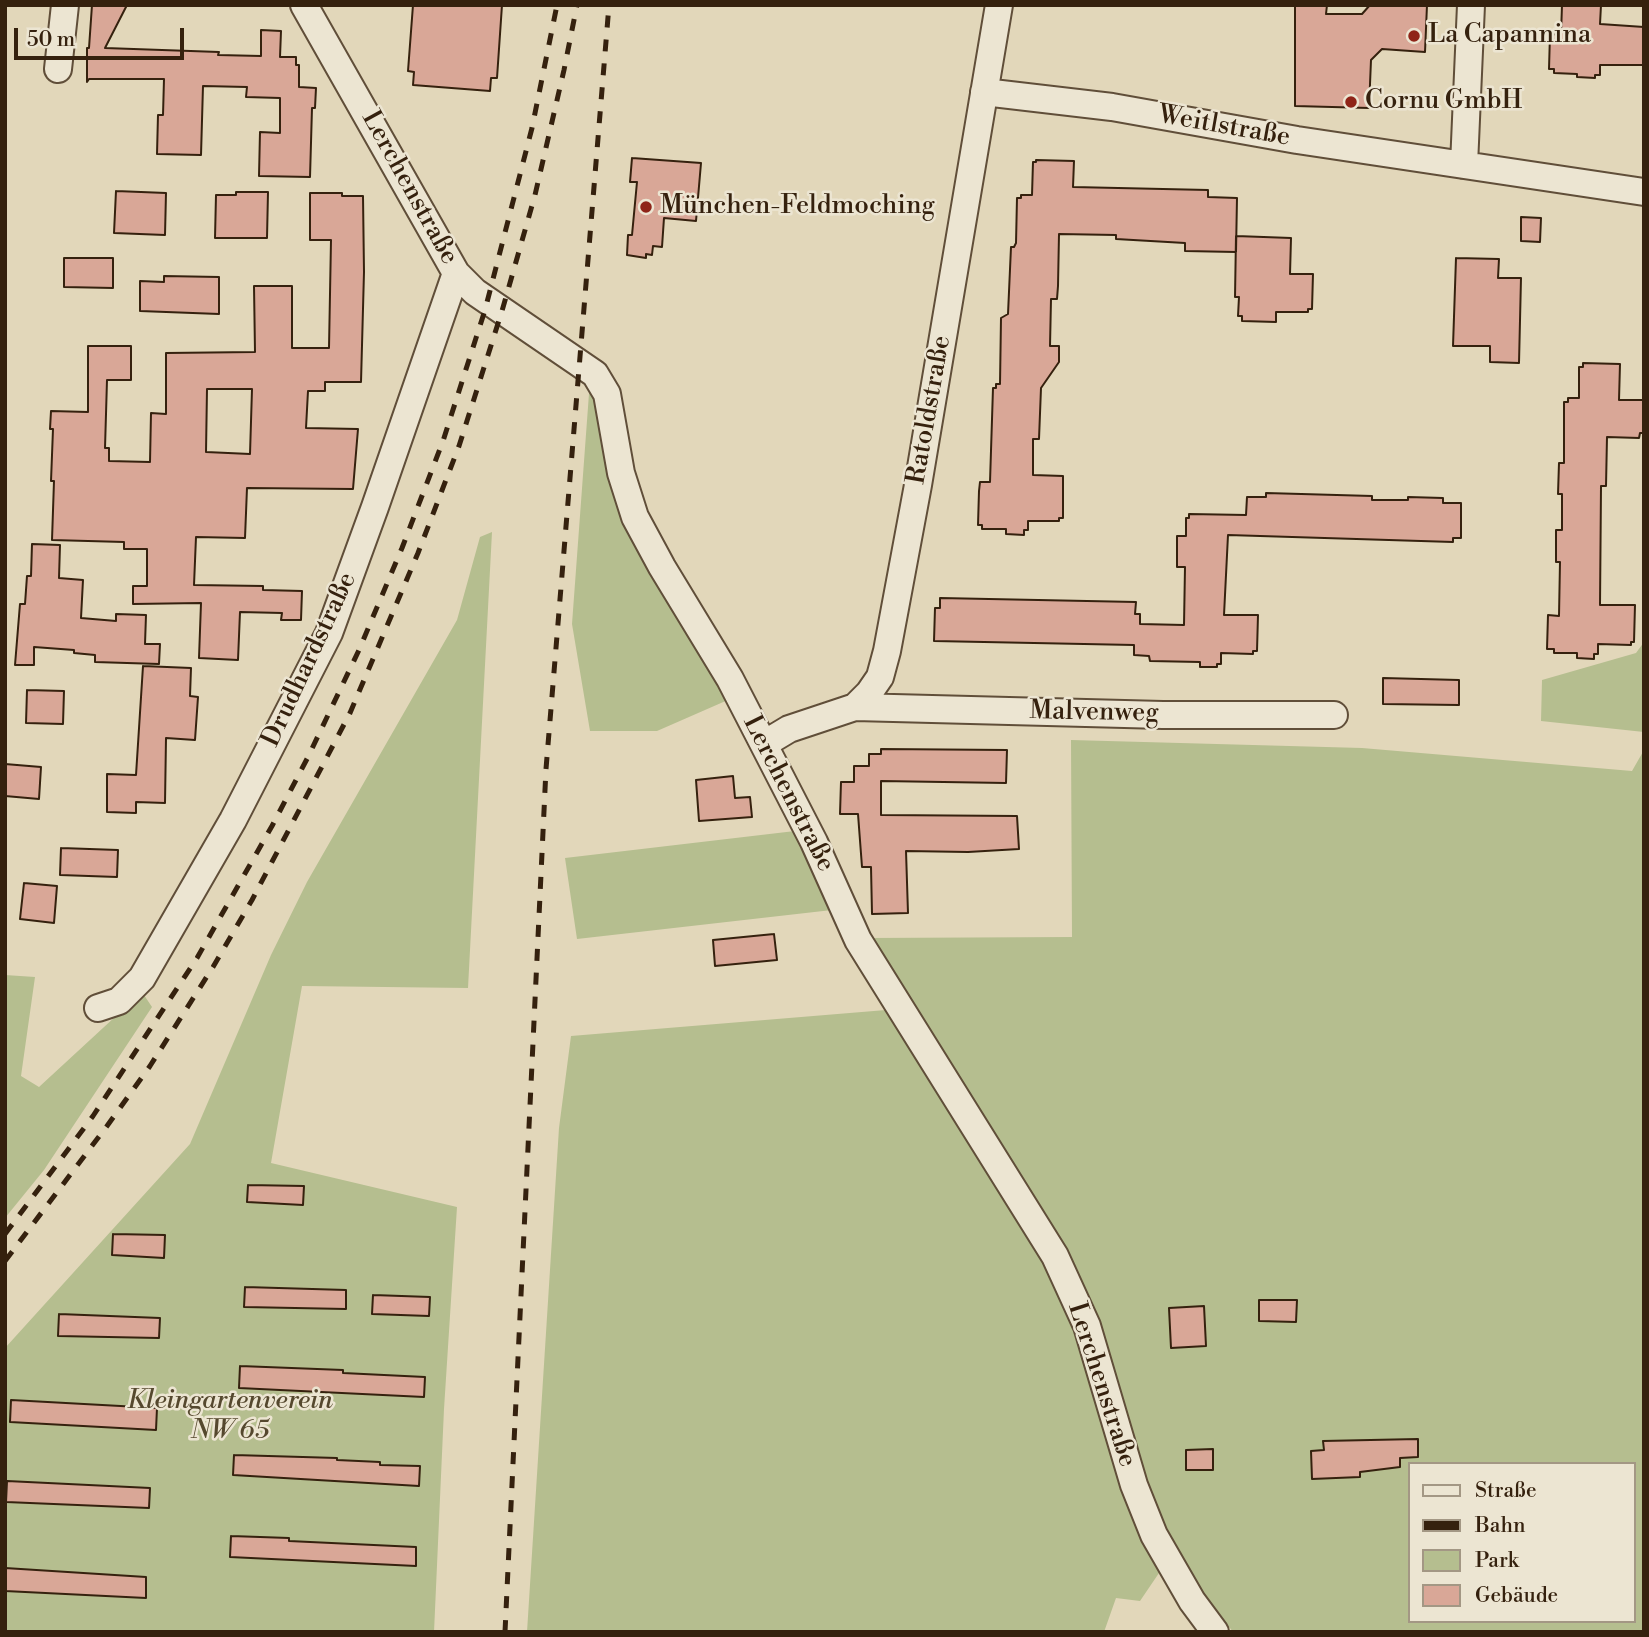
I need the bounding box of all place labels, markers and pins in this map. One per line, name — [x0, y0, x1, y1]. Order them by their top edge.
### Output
place label: La Capannina — [1428, 20, 1591, 52]
marker: La Capannina — [1406, 28, 1422, 44]
place label: Cornu GmbH — [1365, 86, 1522, 118]
marker: Cornu GmbH — [1343, 94, 1359, 110]
place label: München-Feldmoching — [660, 191, 935, 223]
marker: München-Feldmoching — [638, 199, 654, 215]

